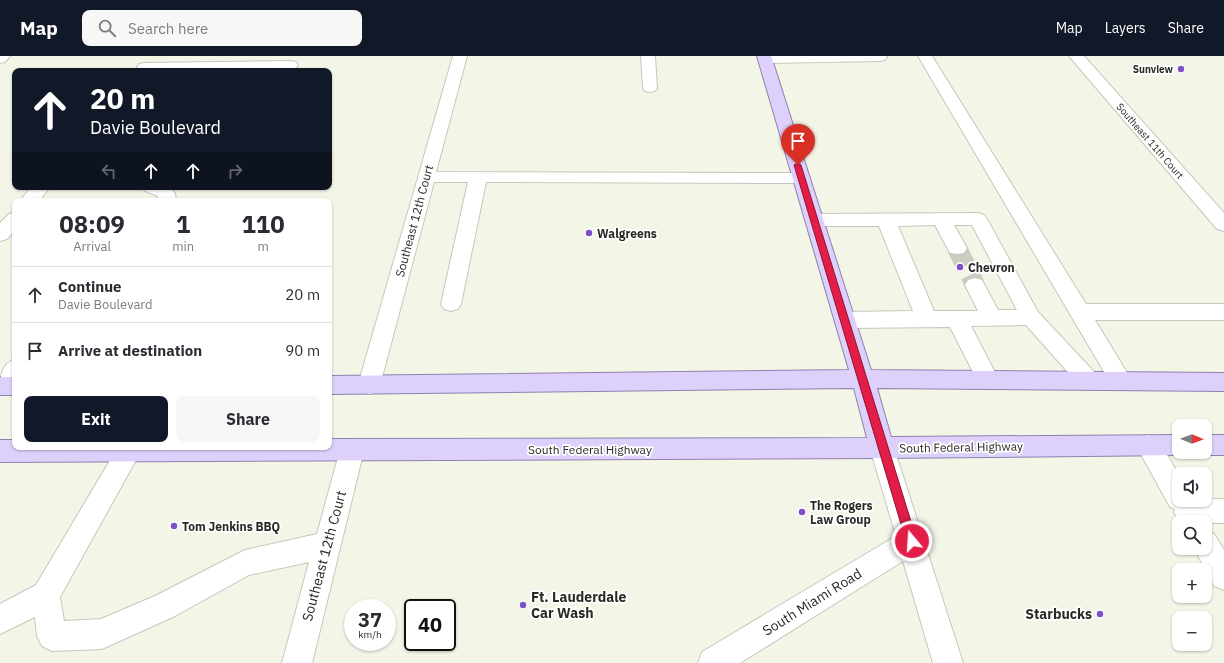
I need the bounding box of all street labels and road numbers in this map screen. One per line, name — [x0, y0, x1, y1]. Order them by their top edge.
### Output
street label: Southeast 11th Court — [1114, 100, 1187, 182]
street label: Southeast 12th Court — [392, 163, 436, 279]
street label: South Federal Highway — [899, 438, 1023, 456]
street label: South Federal Highway — [528, 442, 652, 457]
street label: Southeast 12th Court — [298, 489, 350, 623]
street label: South Miami Road — [759, 564, 865, 640]

